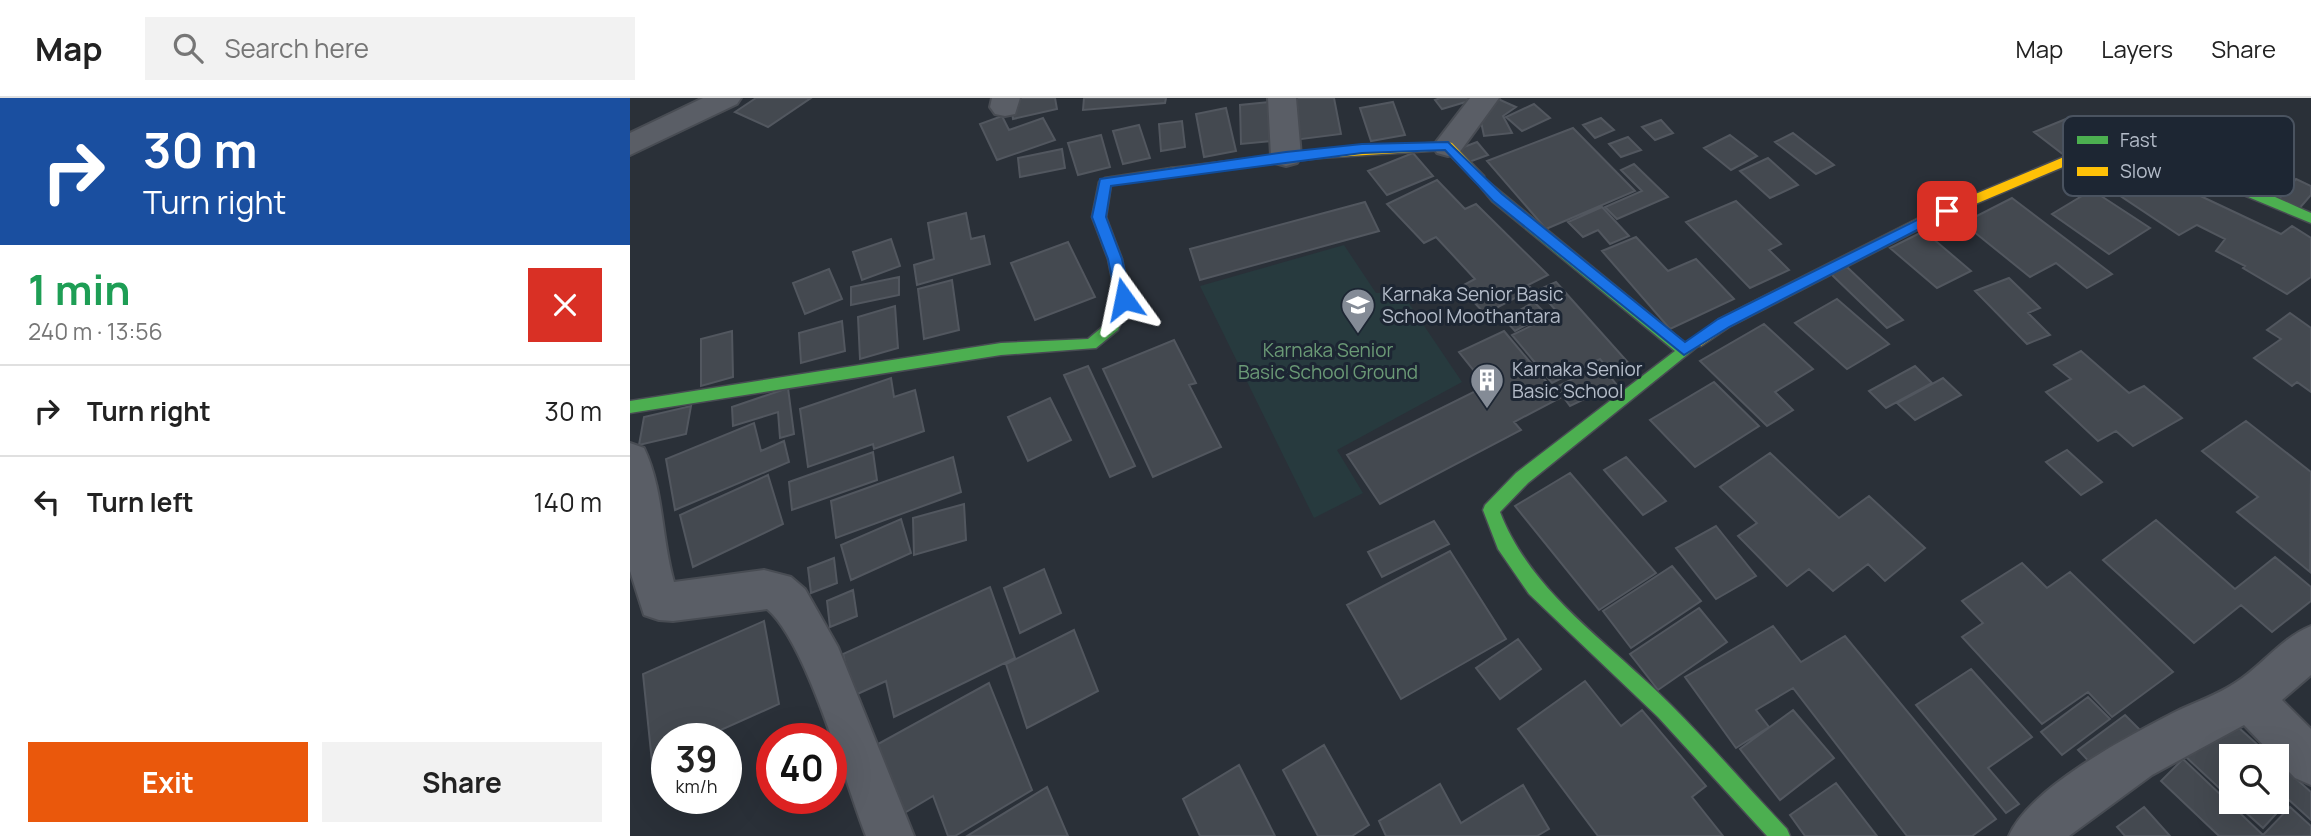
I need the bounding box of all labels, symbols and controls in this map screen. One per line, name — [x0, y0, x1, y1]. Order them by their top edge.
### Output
search box — [145, 17, 635, 80]
text: Map — [35, 26, 103, 71]
icon: search — [169, 29, 207, 67]
text: Search here — [225, 30, 369, 66]
text: Map — [2016, 32, 2063, 65]
text: Layers — [2101, 32, 2173, 65]
text: Share — [2211, 32, 2276, 65]
text: 30 m — [143, 116, 258, 183]
legend — [2063, 116, 2294, 196]
icon: right — [28, 126, 119, 217]
text: Fast — [2120, 127, 2157, 153]
text: Slow — [2120, 158, 2162, 184]
text: Turn right — [143, 180, 286, 224]
pin — [1917, 181, 1977, 241]
icon: arrive — [1928, 192, 1966, 230]
text: 1 min — [28, 260, 131, 318]
position arrow — [1087, 262, 1161, 336]
button: close — [528, 268, 602, 342]
place label: Karnaka Senior Basic School Moothantara — [1382, 281, 1564, 329]
school or university icon: Karnaka Senior Basic School Moothantara — [1339, 286, 1377, 335]
text: 240 m · 13:56 — [28, 315, 163, 347]
park label: Karnaka Senior Basic School Ground — [1238, 337, 1418, 385]
place label: Karnaka Senior Basic School — [1512, 356, 1643, 404]
building icon: Karnaka Senior Basic School — [1468, 361, 1506, 410]
icon: right — [28, 392, 66, 430]
text: Turn right — [87, 393, 211, 429]
text: 30 m — [545, 393, 602, 429]
icon: left — [28, 483, 66, 521]
text: Turn left — [87, 484, 194, 520]
text: 140 m — [533, 484, 602, 520]
speed limit sign: 40 — [756, 723, 847, 814]
text: 39 — [675, 735, 718, 783]
button: Exit — [28, 742, 308, 822]
button: Share — [322, 742, 602, 822]
map controls — [2219, 744, 2289, 814]
button: search — [2219, 744, 2289, 814]
text: km/h — [676, 774, 717, 798]

